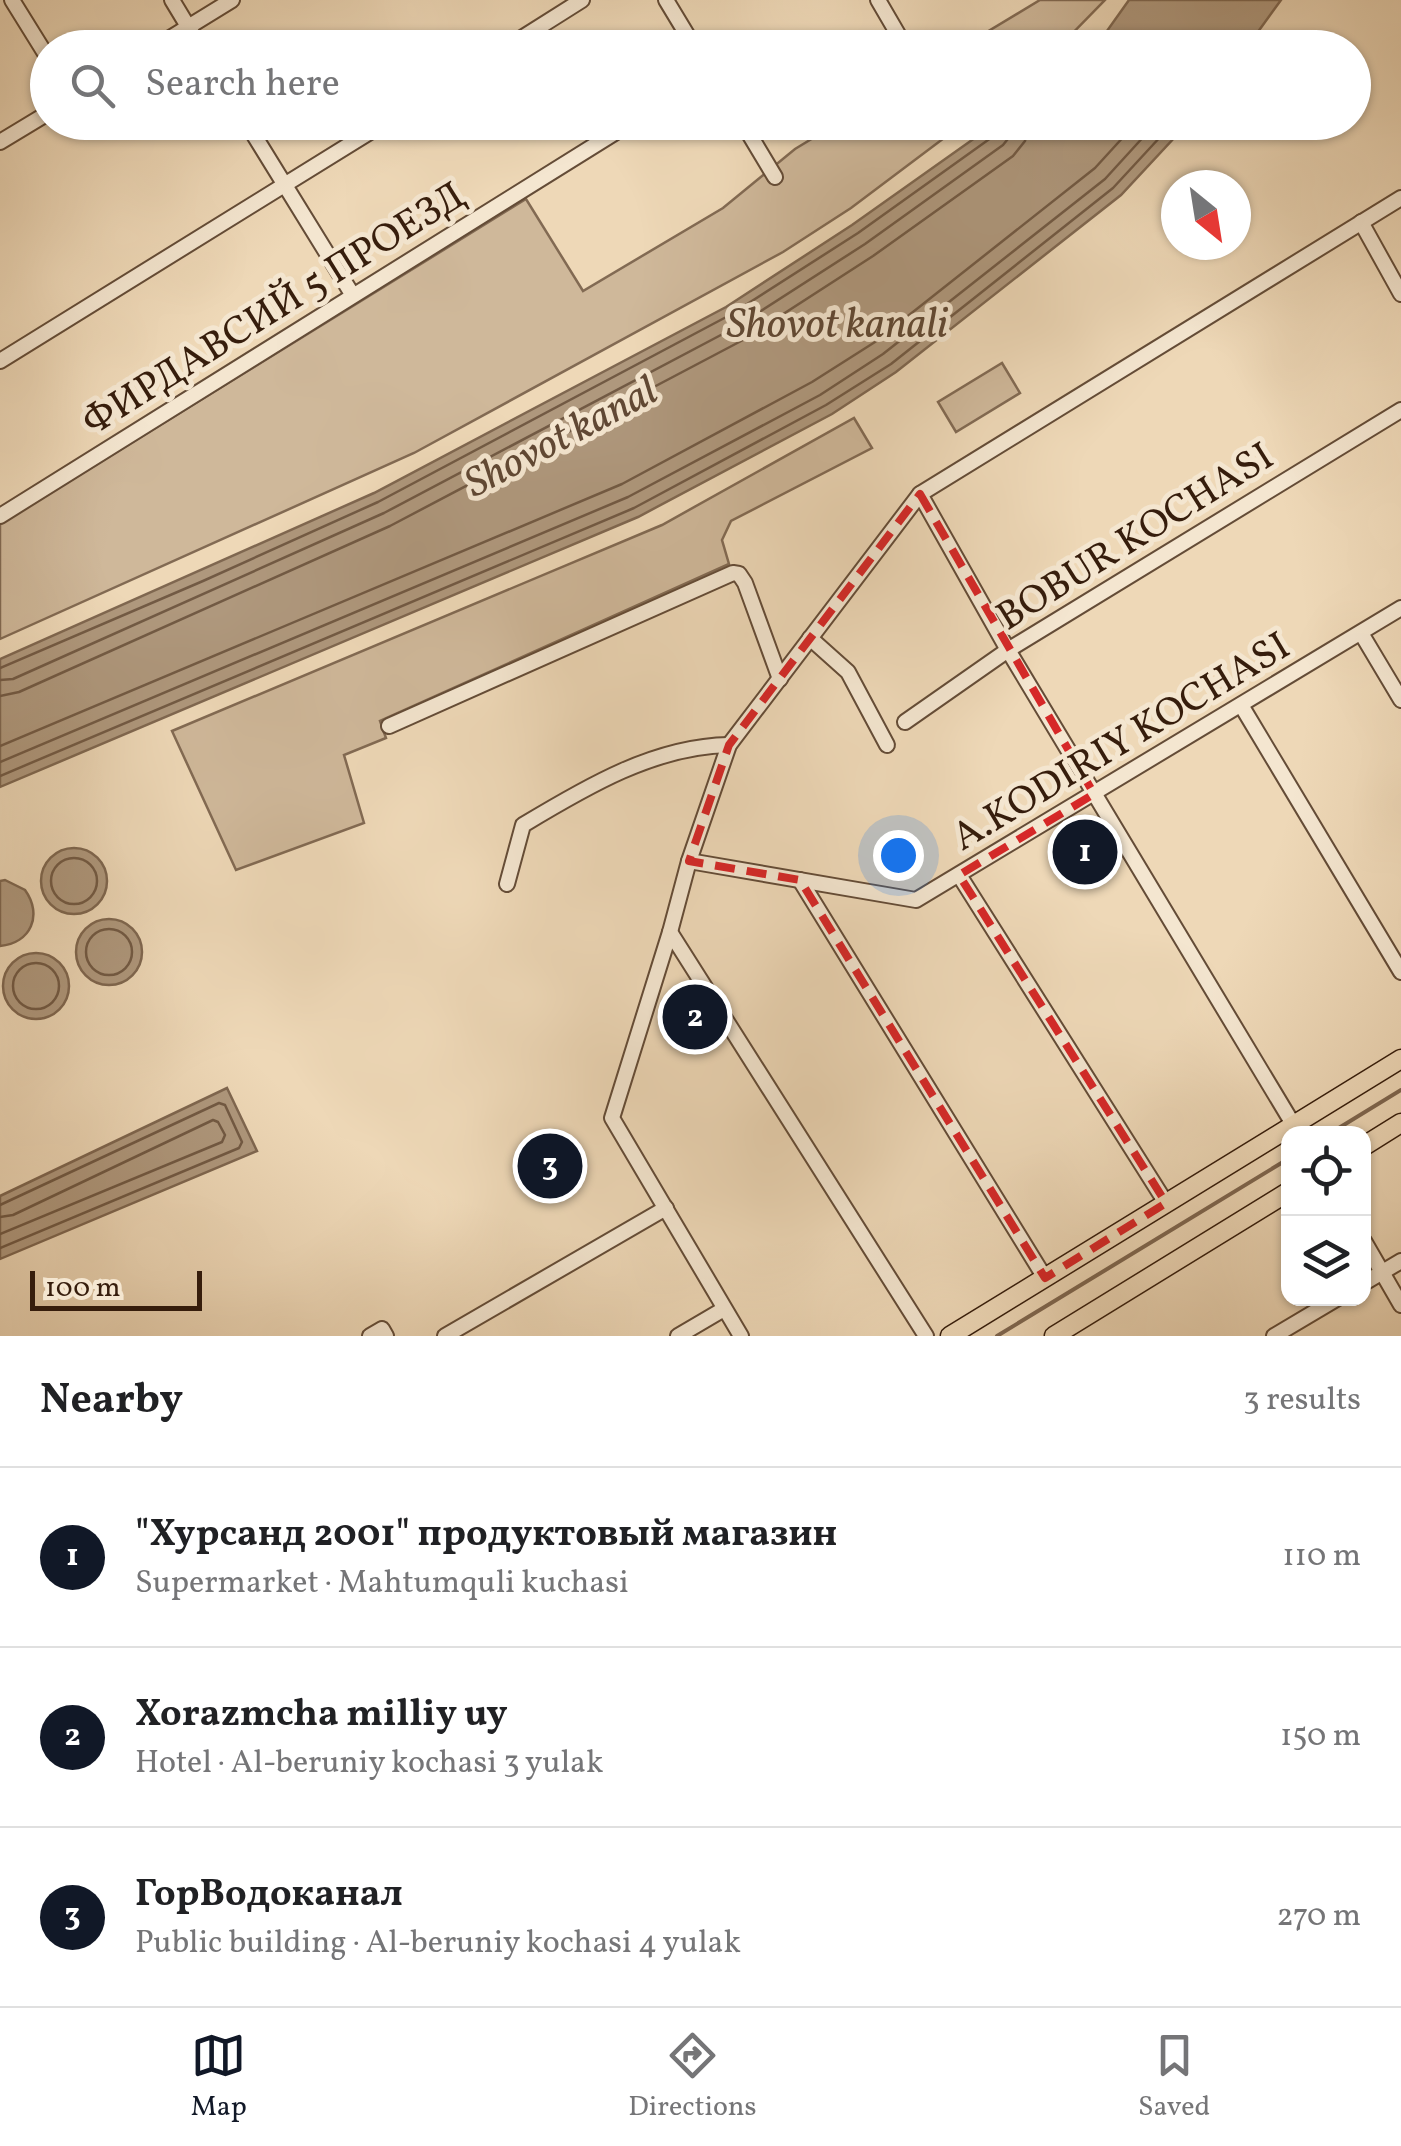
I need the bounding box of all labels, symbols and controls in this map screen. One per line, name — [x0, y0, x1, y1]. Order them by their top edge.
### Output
search box — [30, 30, 1371, 140]
icon: search — [65, 58, 120, 113]
text: Search here — [145, 59, 340, 112]
street label: ФИРДАВСИЙ 5 ПРОЕЗД — [72, 169, 478, 452]
north arrow — [1161, 170, 1251, 260]
water label: Shovot kanali — [726, 297, 948, 356]
water label: Shovot kanal — [455, 363, 669, 514]
street label: BOBUR KOCHASI — [987, 431, 1285, 646]
street label: A.KODIRIY KOCHASI — [942, 620, 1302, 867]
pin: 1 — [1052, 814, 1118, 890]
your location — [873, 830, 924, 881]
pin: 2 — [662, 980, 728, 1054]
map controls — [1281, 1126, 1371, 1306]
button: locate — [1281, 1126, 1371, 1216]
pin: 3 — [518, 1128, 582, 1204]
button: layers — [1281, 1216, 1371, 1306]
scale bar — [30, 1266, 202, 1310]
text: 100 m — [45, 1269, 120, 1308]
text: Nearby — [40, 1372, 183, 1431]
text: 3 results — [1243, 1379, 1361, 1423]
text: "Хурсанд 2001" продуктовый магазин — [135, 1509, 837, 1562]
text: 1 — [66, 1535, 79, 1579]
text: 110 m — [1282, 1535, 1361, 1579]
text: Supermarket · Mahtumquli kuchasi — [135, 1562, 629, 1606]
text: Xorazmcha milliy uy — [135, 1689, 508, 1742]
text: 2 — [64, 1715, 81, 1759]
text: 150 m — [1280, 1715, 1361, 1759]
text: Hotel · Al-beruniy kochasi 3 yulak — [135, 1742, 603, 1786]
text: ГорВодоканал — [135, 1869, 403, 1922]
text: 3 — [64, 1895, 81, 1939]
text: 270 m — [1276, 1895, 1361, 1939]
text: Public building · Al-beruniy kochasi 4 yulak — [135, 1922, 741, 1966]
tab: Map — [191, 2028, 247, 2127]
tab: Directions — [628, 2028, 757, 2127]
tab: Saved — [1138, 2028, 1210, 2127]

